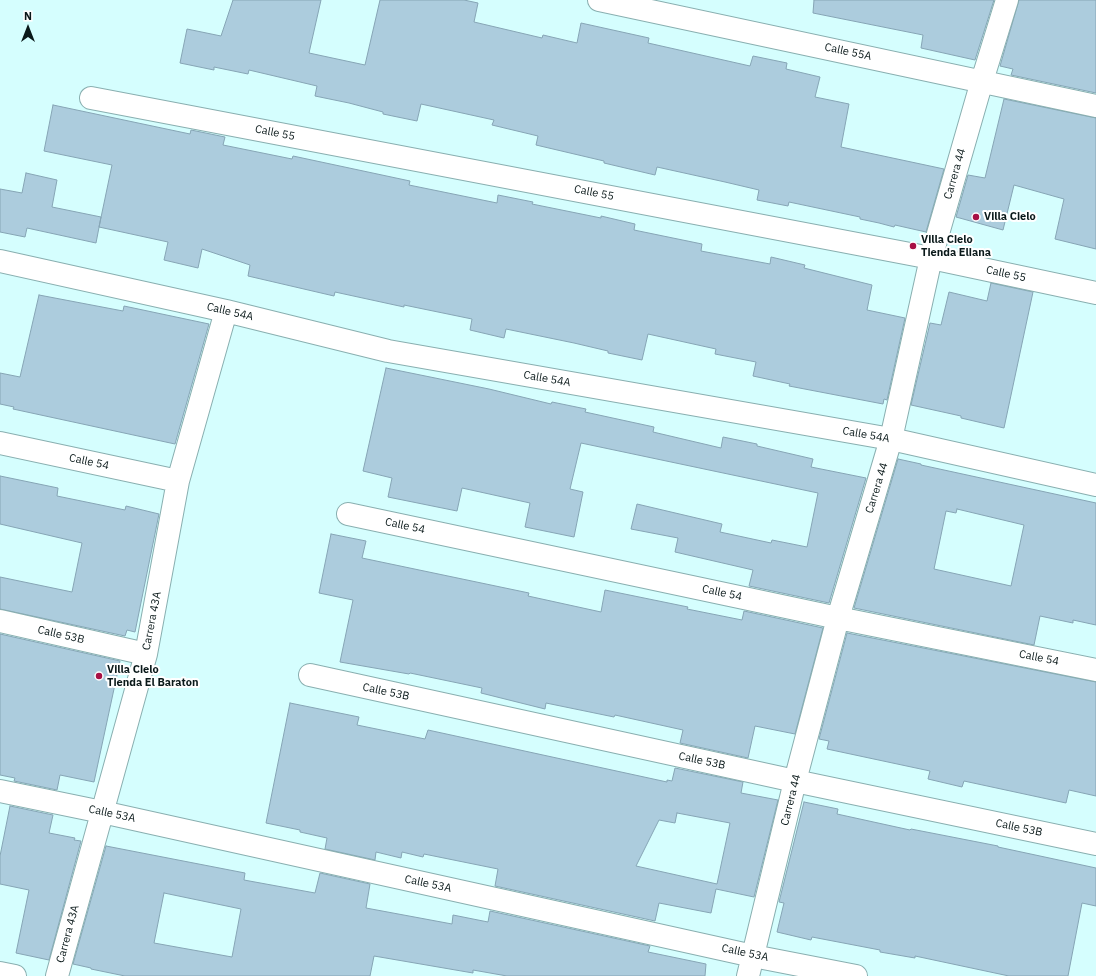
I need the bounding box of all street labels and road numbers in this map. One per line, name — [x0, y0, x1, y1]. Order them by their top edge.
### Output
street label: Calle 55A — [823, 41, 873, 63]
street label: Calle 55 — [254, 123, 296, 143]
street label: Carrera 44 — [941, 147, 969, 201]
street label: Calle 55 — [573, 183, 615, 203]
street label: Calle 55 — [985, 263, 1027, 285]
street label: Calle 54A — [205, 300, 255, 324]
street label: Calle 54A — [522, 368, 572, 390]
street label: Calle 54A — [841, 424, 891, 446]
street label: Calle 54 — [68, 451, 110, 473]
street label: Carrera 44 — [863, 461, 891, 515]
street label: Calle 54 — [384, 515, 426, 537]
street label: Calle 54 — [701, 582, 743, 604]
street label: Carrera 43A — [140, 591, 164, 651]
street label: Calle 53B — [36, 623, 86, 647]
street label: Calle 54 — [1018, 648, 1060, 668]
street label: Calle 53B — [361, 681, 411, 703]
street label: Calle 53B — [677, 750, 727, 772]
street label: Carrera 44 — [778, 773, 804, 827]
street label: Calle 53A — [87, 803, 137, 825]
street label: Calle 53B — [994, 817, 1044, 839]
street label: Calle 53A — [403, 873, 453, 895]
street label: Carrera 43A — [54, 904, 82, 964]
street label: Calle 53A — [720, 942, 770, 964]

